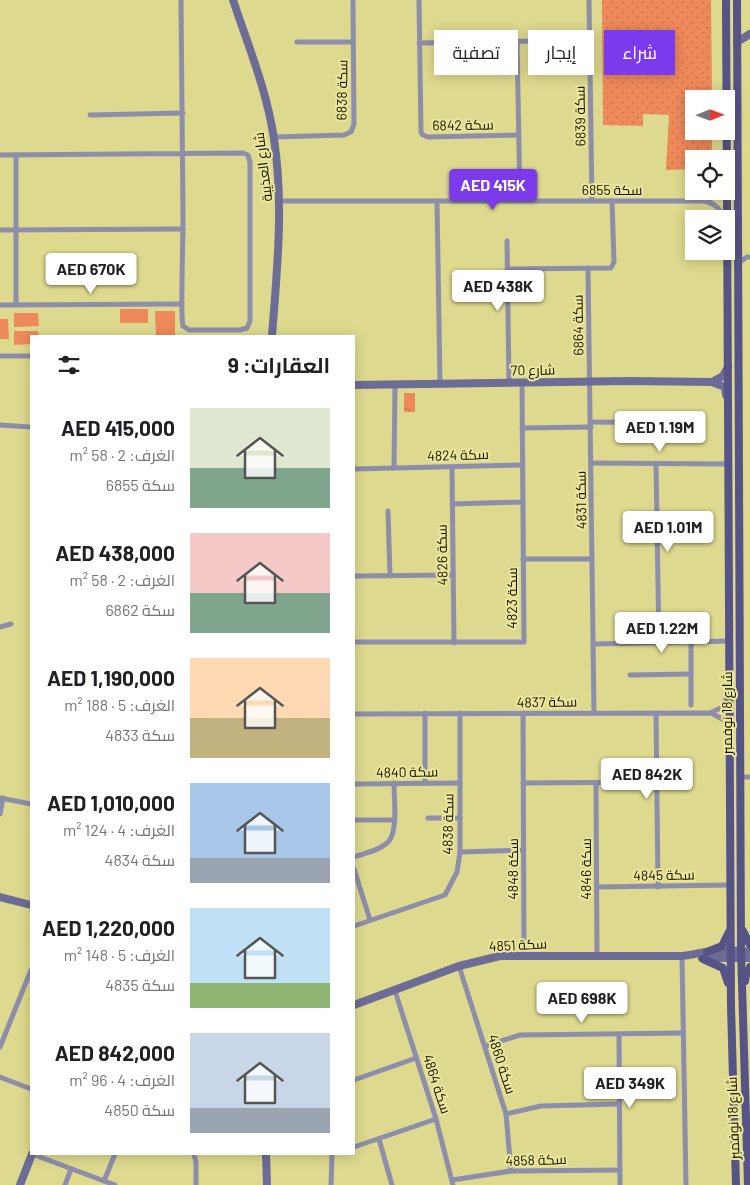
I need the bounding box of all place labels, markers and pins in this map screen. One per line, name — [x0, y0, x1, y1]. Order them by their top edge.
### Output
pin: AED 415K — [441, 168, 545, 211]
pin: AED 670K — [39, 252, 143, 295]
pin: AED 438K — [446, 270, 550, 312]
pin: AED 1.19M — [603, 410, 717, 453]
pin: AED 1.01M — [611, 510, 725, 553]
pin: AED 1.22M — [605, 612, 719, 654]
pin: AED 842K — [595, 758, 699, 800]
pin: AED 698K — [530, 982, 634, 1024]
pin: AED 349K — [578, 1066, 682, 1109]

